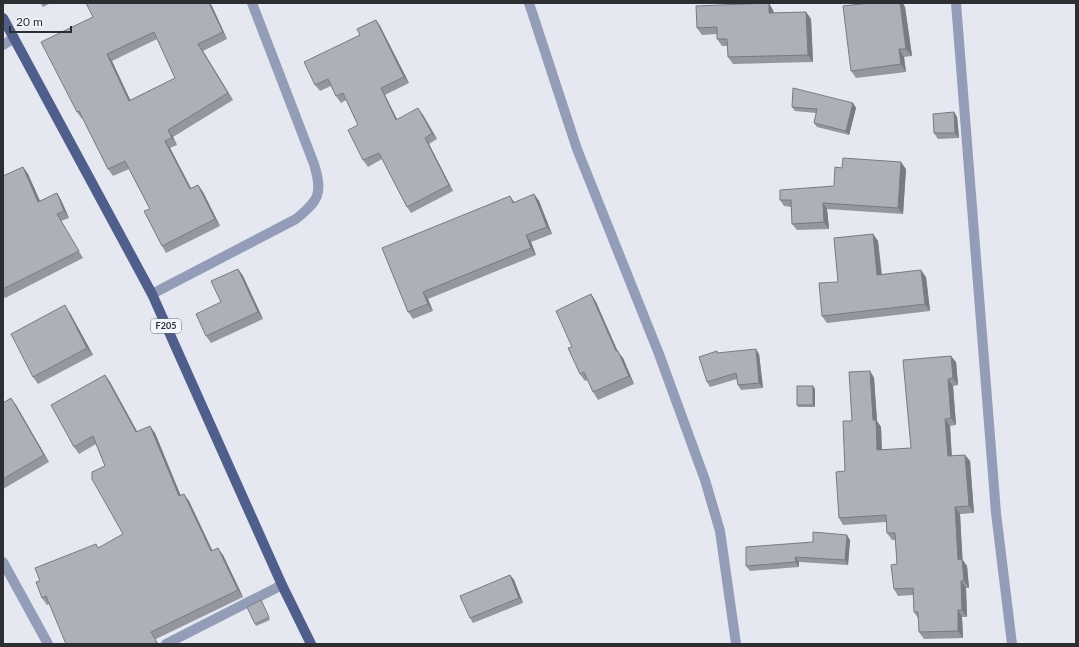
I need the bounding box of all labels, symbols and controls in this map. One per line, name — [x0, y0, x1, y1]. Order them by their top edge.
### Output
scale bar — [10, 8, 71, 34]
text: 20 m — [16, 14, 43, 29]
road number: F205 — [151, 319, 181, 333]

